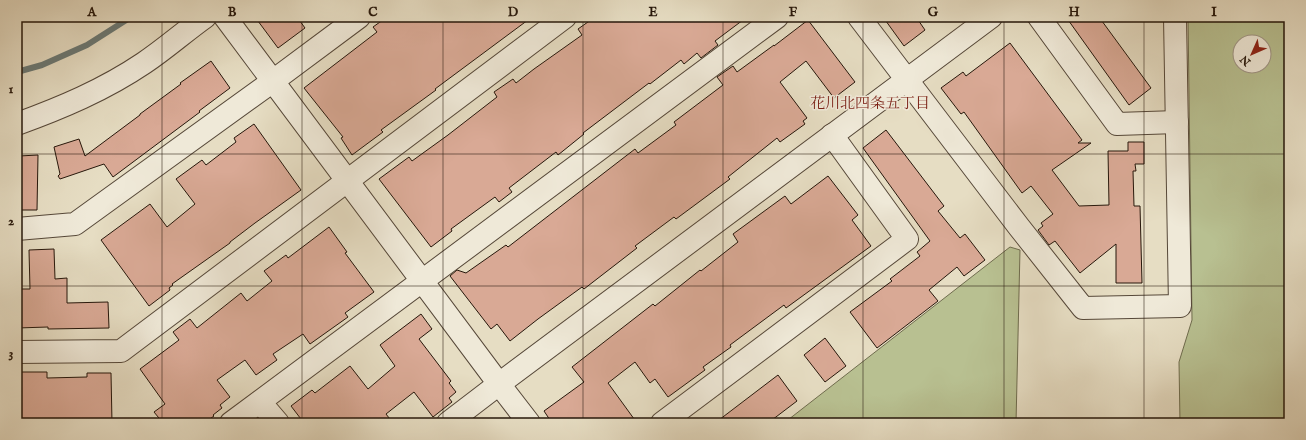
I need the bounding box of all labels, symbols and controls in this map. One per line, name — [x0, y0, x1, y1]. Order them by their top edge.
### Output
text: A — [87, 4, 98, 21]
text: B — [228, 4, 237, 21]
text: C — [368, 4, 378, 21]
text: D — [508, 4, 519, 21]
text: E — [648, 4, 658, 21]
text: F — [789, 4, 798, 21]
text: G — [928, 4, 939, 21]
text: H — [1068, 4, 1080, 21]
text: I — [1211, 4, 1217, 21]
north arrow — [1232, 34, 1272, 74]
text: N — [1237, 52, 1255, 69]
text: 1 — [9, 81, 14, 98]
district label: 花川北四条五丁目 — [810, 94, 930, 113]
text: 2 — [8, 213, 14, 230]
text: 3 — [9, 345, 14, 362]

